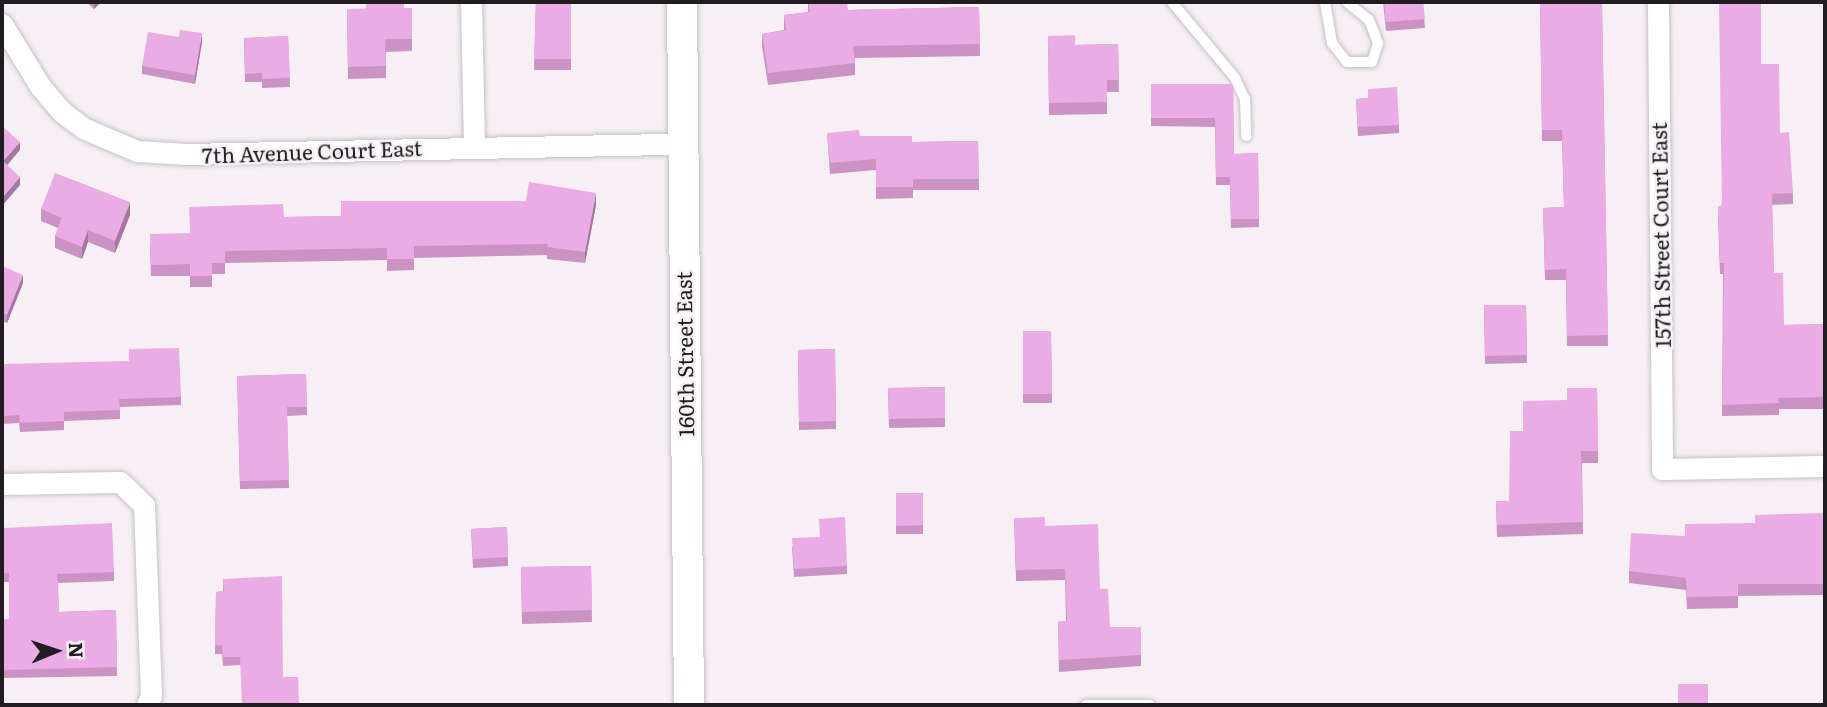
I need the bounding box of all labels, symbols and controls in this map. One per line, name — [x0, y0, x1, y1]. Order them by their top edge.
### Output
street label: 157th Street Court East — [1645, 122, 1675, 348]
street label: 7th Avenue Court East — [202, 135, 422, 167]
street label: 160th Street East — [670, 271, 698, 437]
north arrow — [21, 616, 91, 686]
text: N — [63, 642, 91, 659]

